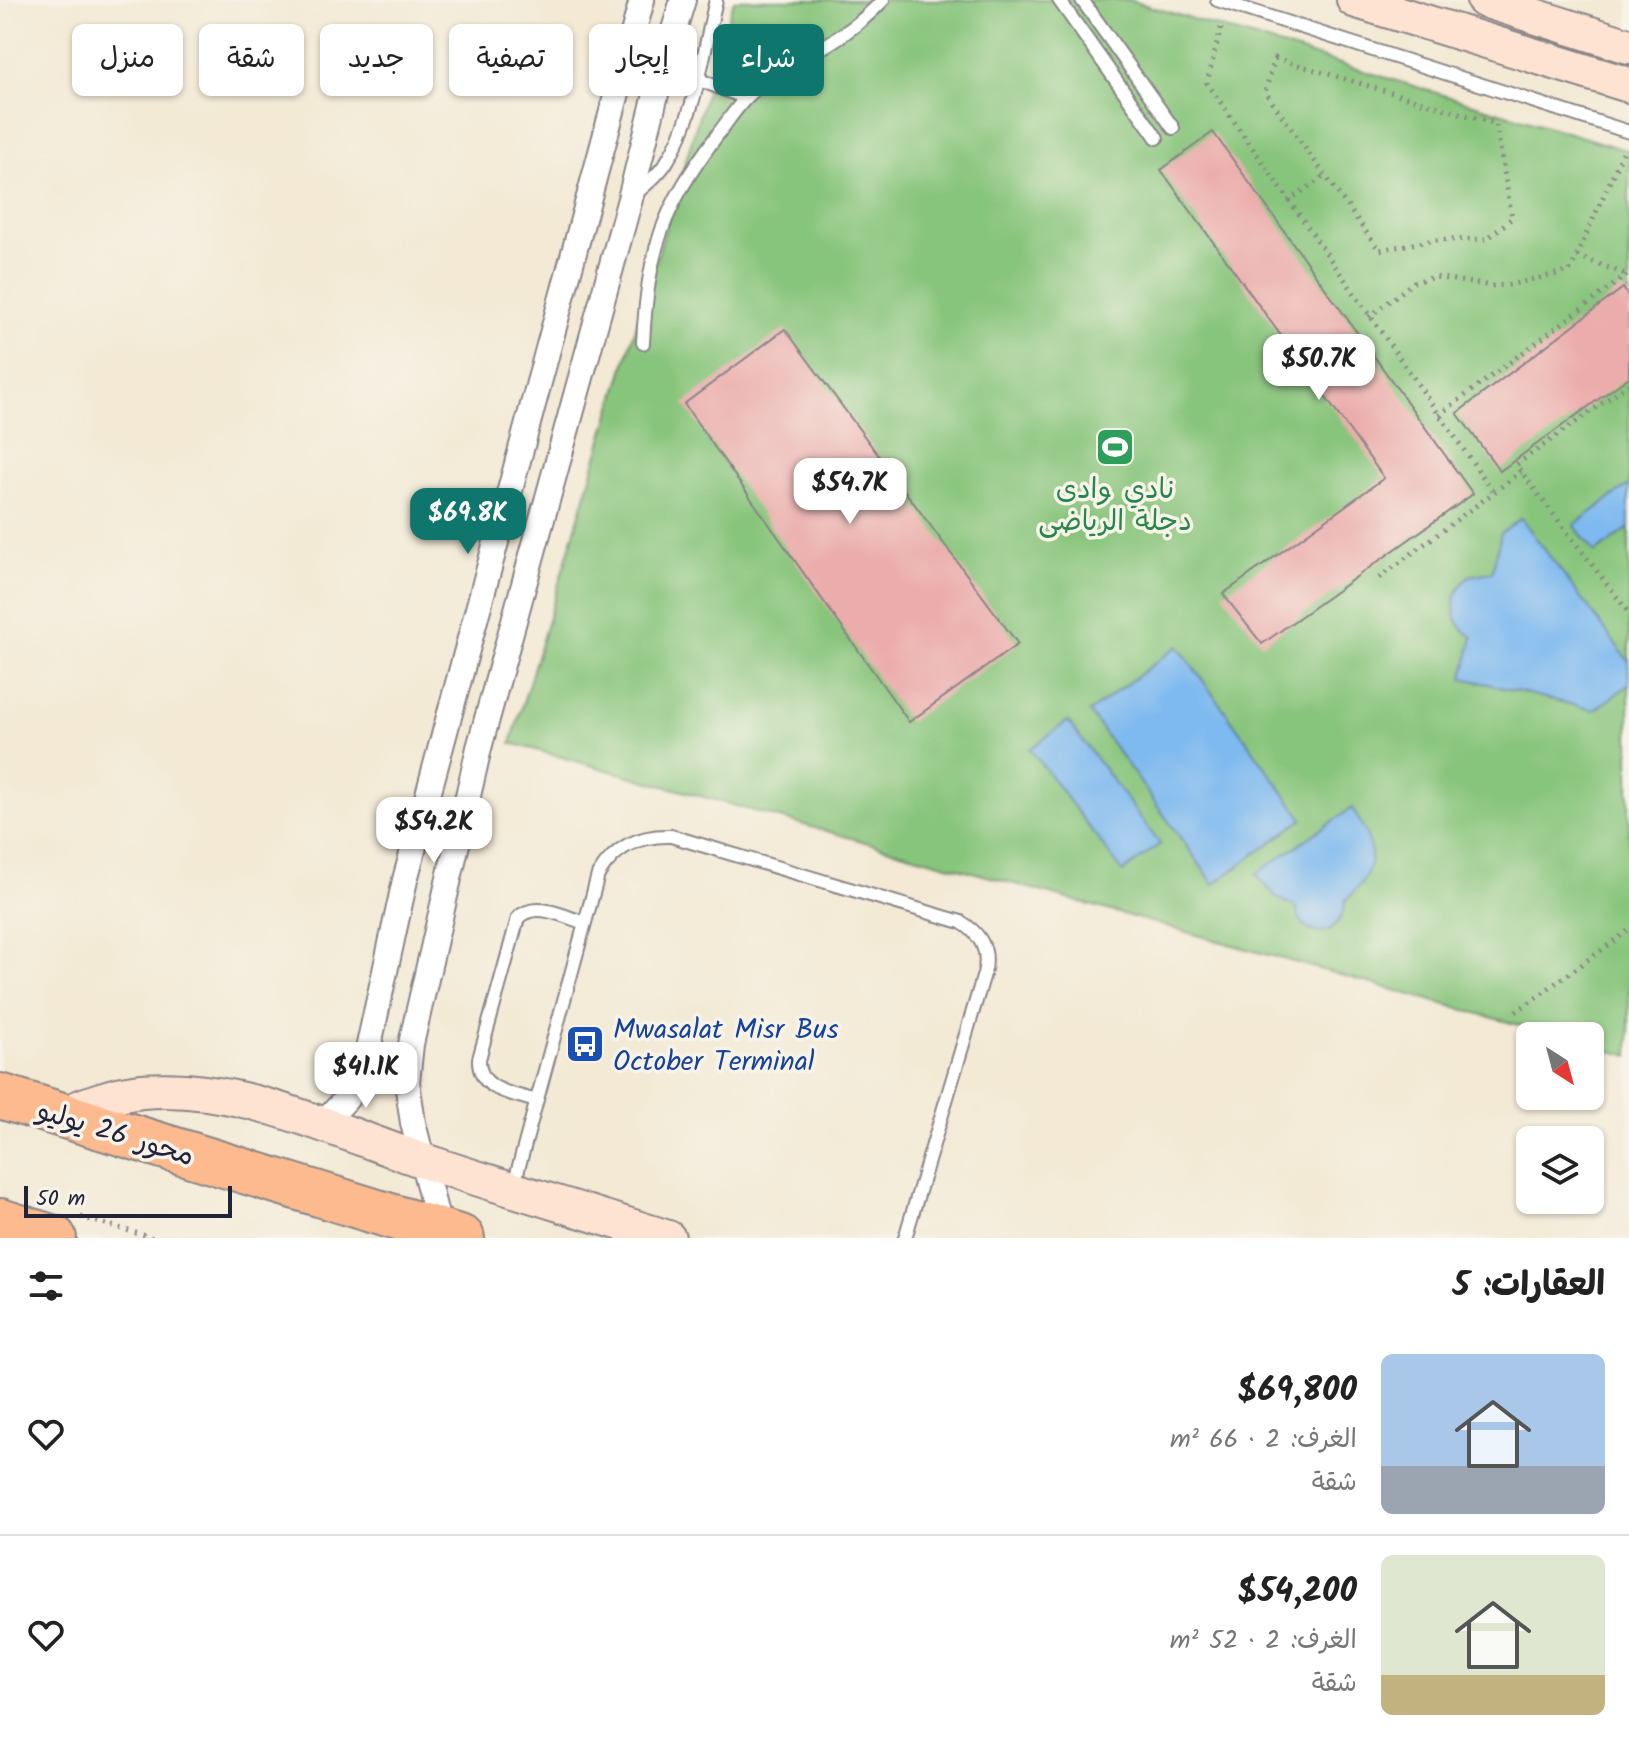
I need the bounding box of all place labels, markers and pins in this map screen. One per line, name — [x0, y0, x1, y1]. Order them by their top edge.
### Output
pin: $50.7K — [1254, 334, 1384, 402]
sports icon: نادي وادى دجلة الرياضى — [1094, 426, 1136, 468]
pin: $54.7K — [785, 458, 915, 526]
place label: نادي وادى دجلة الرياضى — [1038, 468, 1192, 545]
pin: $69.8K — [403, 488, 533, 556]
pin: $54.2K — [369, 797, 499, 865]
place label: Mwasalat Misr Bus October Terminal — [613, 1008, 839, 1085]
bus stop icon: Mwasalat Misr Bus October Terminal — [564, 1023, 606, 1065]
pin: $41.1K — [301, 1042, 431, 1110]

